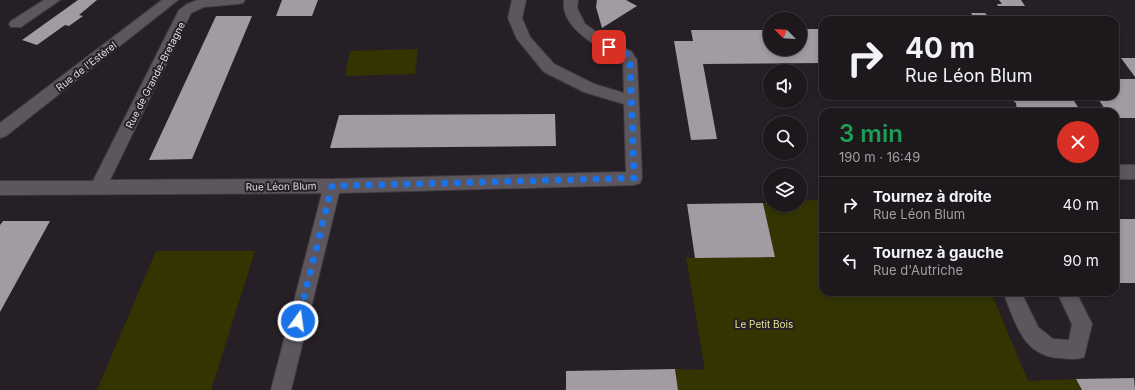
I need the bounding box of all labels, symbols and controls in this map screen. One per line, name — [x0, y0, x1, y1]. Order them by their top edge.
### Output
north arrow — [763, 12, 807, 56]
map controls — [763, 12, 807, 212]
street label: Rue de Grande-Bretagne — [123, 20, 187, 130]
pin — [592, 30, 626, 64]
text: 40 m — [905, 31, 975, 65]
icon: right — [839, 32, 891, 84]
icon: arrive — [598, 36, 620, 58]
street label: Rue de l'Estérel — [53, 39, 119, 93]
button: sound — [763, 64, 807, 108]
text: Rue Léon Blum — [905, 65, 1033, 86]
button: search — [763, 116, 807, 160]
text: 3 min — [839, 119, 903, 148]
button: close — [1057, 121, 1099, 163]
text: 190 m · 16:49 — [839, 149, 920, 165]
button: layers — [763, 168, 807, 212]
street label: Rue Léon Blum — [245, 179, 317, 193]
text: Tournez à droite — [873, 187, 992, 206]
icon: right — [839, 194, 861, 216]
text: 40 m — [1062, 195, 1099, 214]
text: Rue Léon Blum — [873, 206, 965, 222]
text: Tournez à gauche — [873, 243, 1004, 262]
icon: left — [839, 250, 861, 272]
text: 90 m — [1063, 251, 1099, 270]
text: Rue d'Autriche — [873, 262, 963, 278]
position arrow — [277, 300, 319, 342]
park label: Le Petit Bois — [735, 318, 793, 330]

